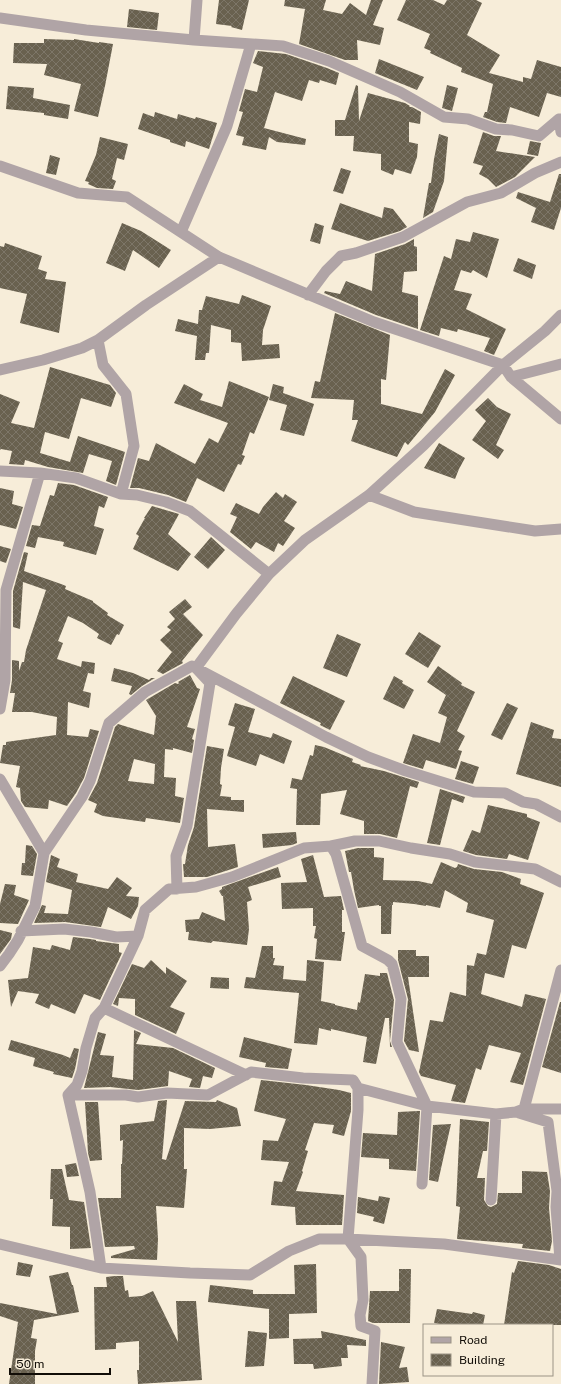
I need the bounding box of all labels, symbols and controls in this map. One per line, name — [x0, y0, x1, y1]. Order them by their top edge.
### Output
legend — [423, 1324, 553, 1376]
text: Road — [459, 1333, 487, 1347]
scale bar — [10, 1350, 110, 1376]
text: Building — [459, 1353, 505, 1367]
text: 50 m — [16, 1357, 44, 1371]

